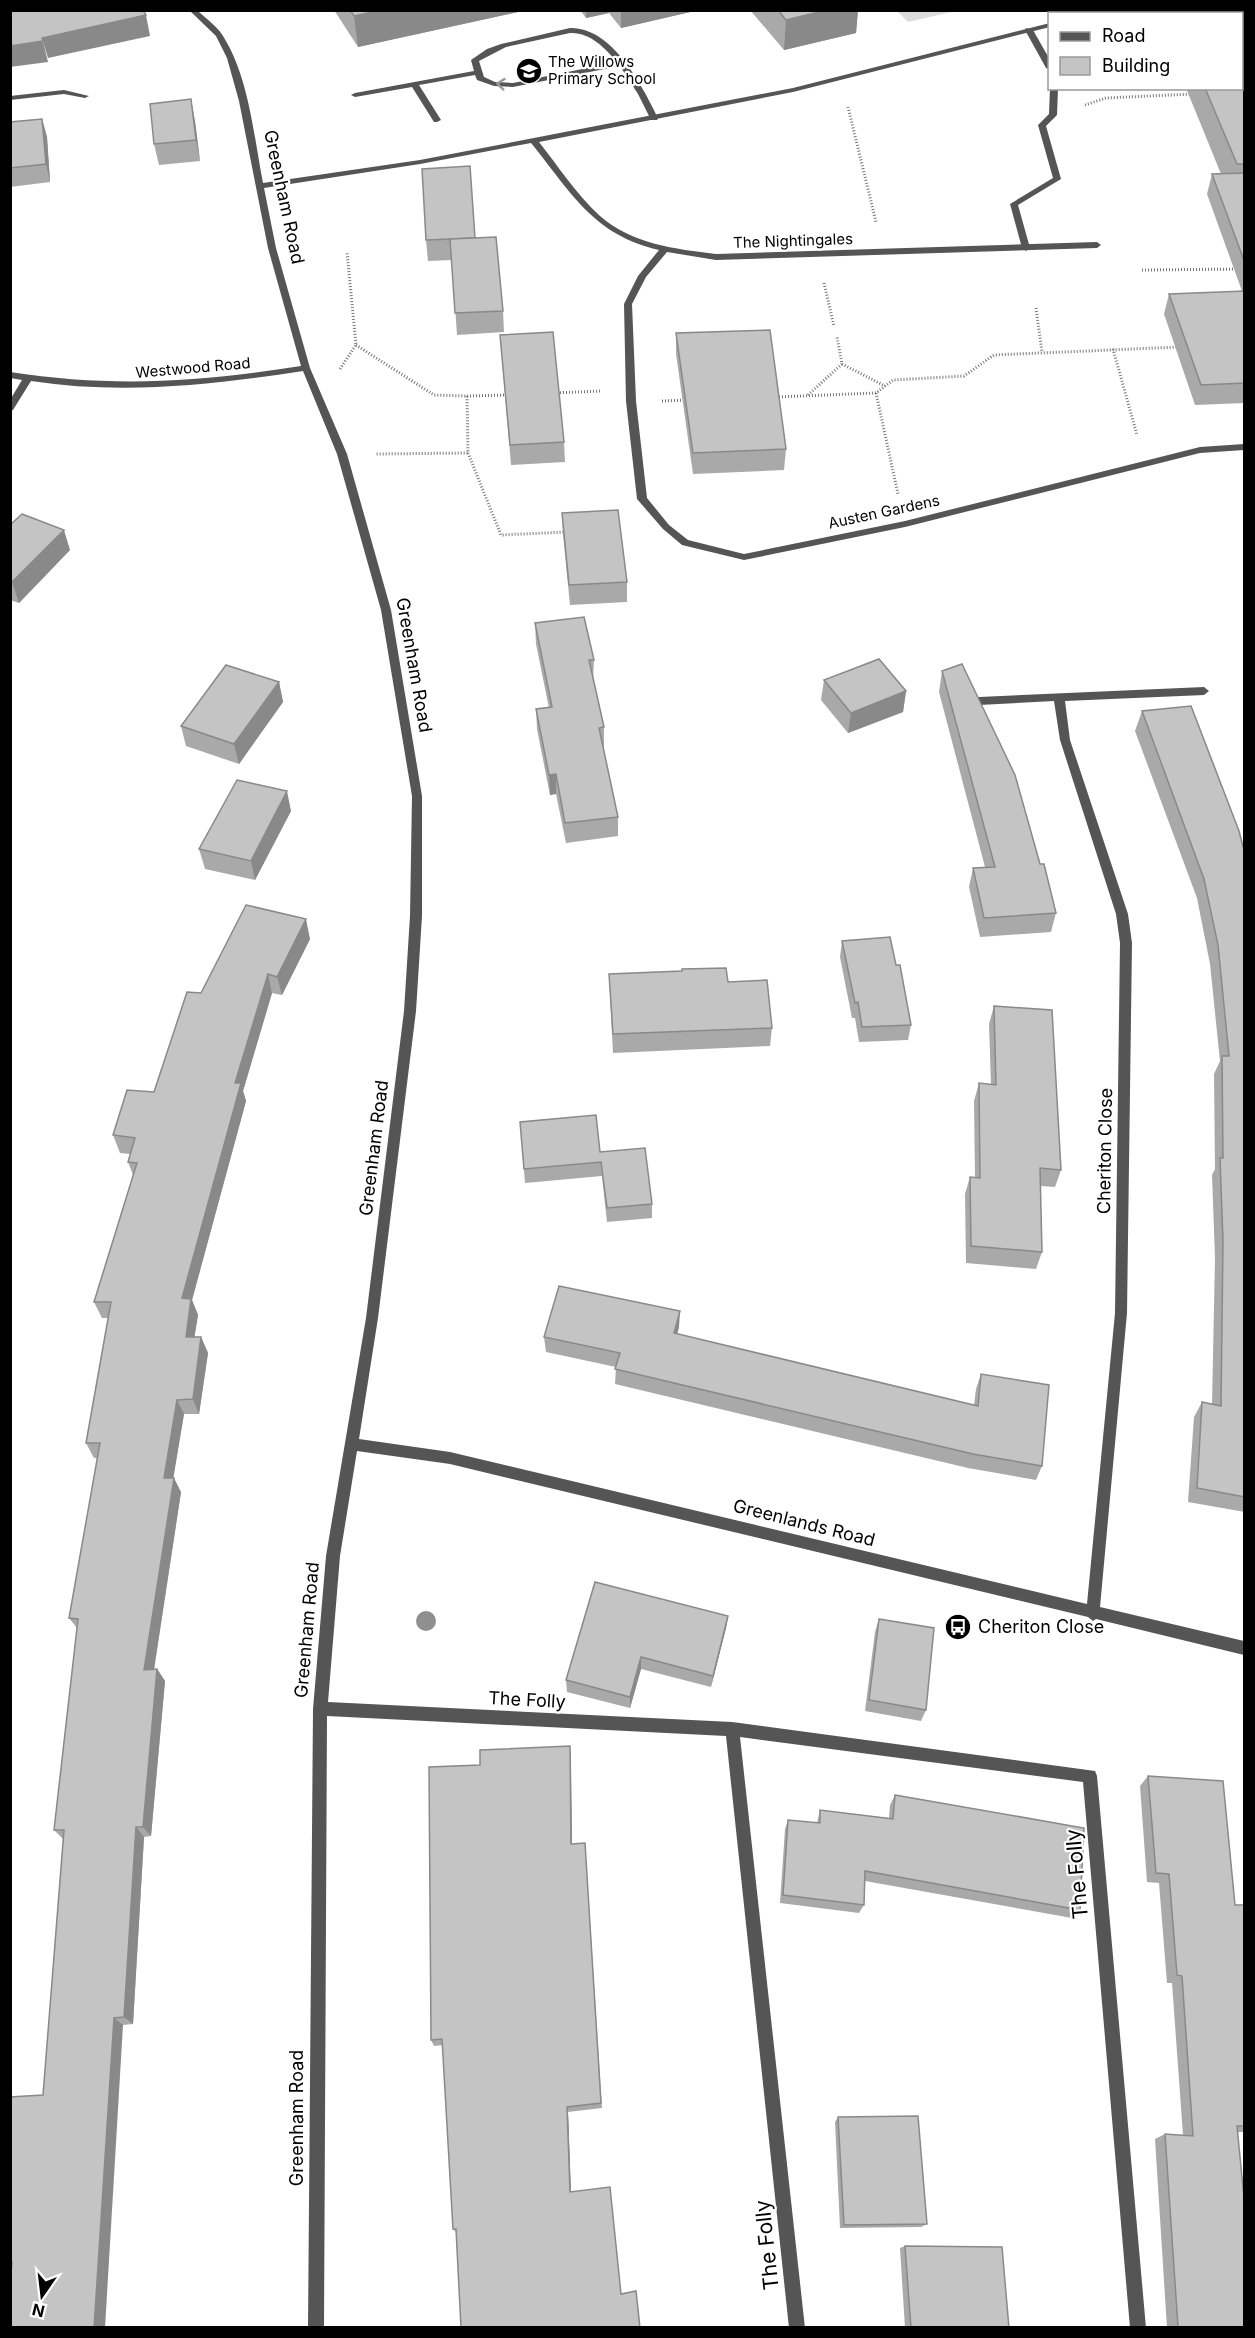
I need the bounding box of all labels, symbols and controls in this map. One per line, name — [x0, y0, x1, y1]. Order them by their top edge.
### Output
legend — [1048, 12, 1243, 90]
text: Road — [1102, 25, 1145, 46]
place label: The Willows Primary School — [548, 52, 656, 88]
text: Building — [1102, 55, 1170, 76]
school or university icon: The Willows Primary School — [514, 56, 544, 86]
one-way arrow — [496, 78, 506, 91]
street label: Greenham Road — [260, 128, 309, 266]
street label: The Nightingales — [733, 229, 853, 252]
street label: Westwood Road — [135, 353, 251, 382]
street label: Austen Gardens — [826, 490, 941, 533]
street label: Greenham Road — [392, 596, 437, 734]
street label: Greenham Road — [355, 1079, 392, 1217]
street label: Cheriton Close — [1093, 1088, 1116, 1214]
street label: Greenlands Road — [731, 1495, 877, 1550]
street label: Greenham Road — [290, 1561, 323, 1699]
bus stop icon: Cheriton Close — [943, 1612, 973, 1642]
place label: Cheriton Close — [978, 1616, 1104, 1637]
street label: The Folly — [488, 1687, 566, 1712]
street label: The Folly — [1060, 1828, 1093, 1920]
street label: Greenham Road — [286, 2050, 307, 2186]
street label: The Folly — [749, 2199, 784, 2291]
north arrow — [12, 2266, 72, 2326]
text: N — [30, 2299, 47, 2322]

